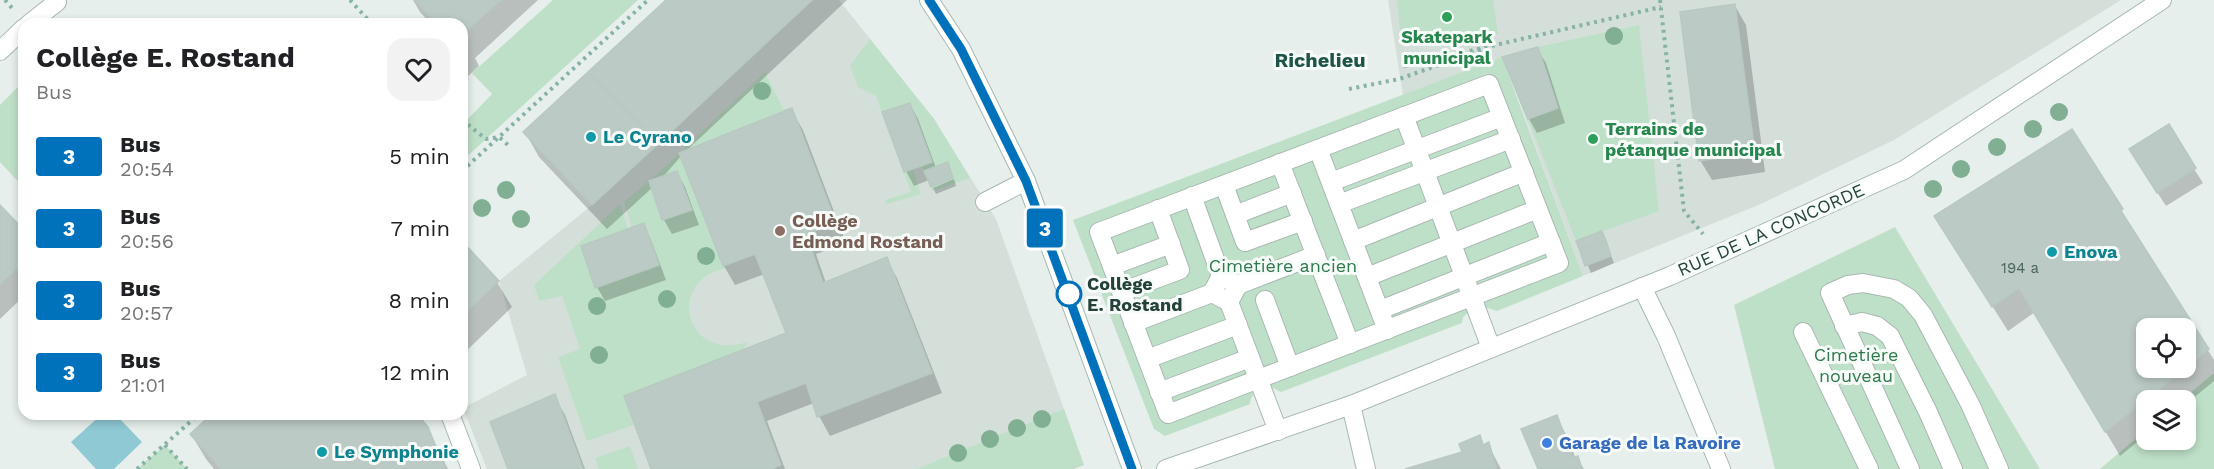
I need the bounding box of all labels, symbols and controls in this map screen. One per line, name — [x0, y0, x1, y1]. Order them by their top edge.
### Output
marker: Skatepark municipal — [1440, 10, 1454, 24]
place label: Skatepark municipal — [1401, 26, 1494, 68]
button: heart — [387, 38, 450, 101]
text: Collège E. Rostand — [36, 41, 295, 74]
district label: Richelieu — [1274, 48, 1366, 72]
text: Bus — [36, 80, 72, 104]
place label: Terrains de pétanque municipal — [1605, 118, 1782, 160]
place label: Le Cyrano — [603, 126, 692, 147]
marker: Le Cyrano — [584, 130, 598, 144]
text: Bus — [120, 132, 160, 157]
marker: Terrains de pétanque municipal — [1586, 132, 1600, 146]
text: 3 — [63, 144, 75, 169]
text: 5 min — [389, 144, 450, 169]
text: 20:54 — [120, 157, 174, 181]
street label: RUE DE LA CONCORDE — [1674, 179, 1867, 280]
text: Bus — [120, 204, 160, 229]
line badge: 3 — [1026, 208, 1064, 248]
place label: Collège Edmond Rostand — [792, 210, 943, 252]
text: 3 — [63, 216, 75, 241]
text: 7 min — [390, 216, 450, 241]
text: 3 — [1039, 216, 1051, 241]
marker: Collège Edmond Rostand — [773, 224, 787, 238]
text: 20:56 — [120, 229, 174, 253]
place label: Enova — [2064, 241, 2118, 262]
marker: Enova — [2045, 245, 2059, 259]
park label: Cimetière ancien — [1209, 255, 1357, 276]
house number: 194 a — [2001, 259, 2039, 277]
place label: Collège E. Rostand — [1087, 273, 1182, 315]
text: Bus — [120, 276, 160, 301]
marker: Collège E. Rostand — [1056, 281, 1082, 307]
text: 3 — [63, 288, 75, 313]
text: 8 min — [389, 288, 450, 313]
text: 20:57 — [120, 301, 173, 325]
map controls — [2136, 318, 2196, 450]
button: locate — [2136, 318, 2196, 378]
park label: Cimetière nouveau — [1814, 344, 1898, 386]
text: Bus — [120, 348, 160, 373]
text: 3 — [63, 360, 75, 385]
text: 12 min — [381, 360, 450, 385]
text: 21:01 — [120, 373, 166, 397]
button: layers — [2136, 390, 2196, 450]
place label: Garage de la Ravoire — [1559, 432, 1741, 453]
marker: Garage de la Ravoire — [1540, 436, 1554, 450]
place label: Le Symphonie — [334, 441, 459, 462]
marker: Le Symphonie — [315, 445, 329, 459]

